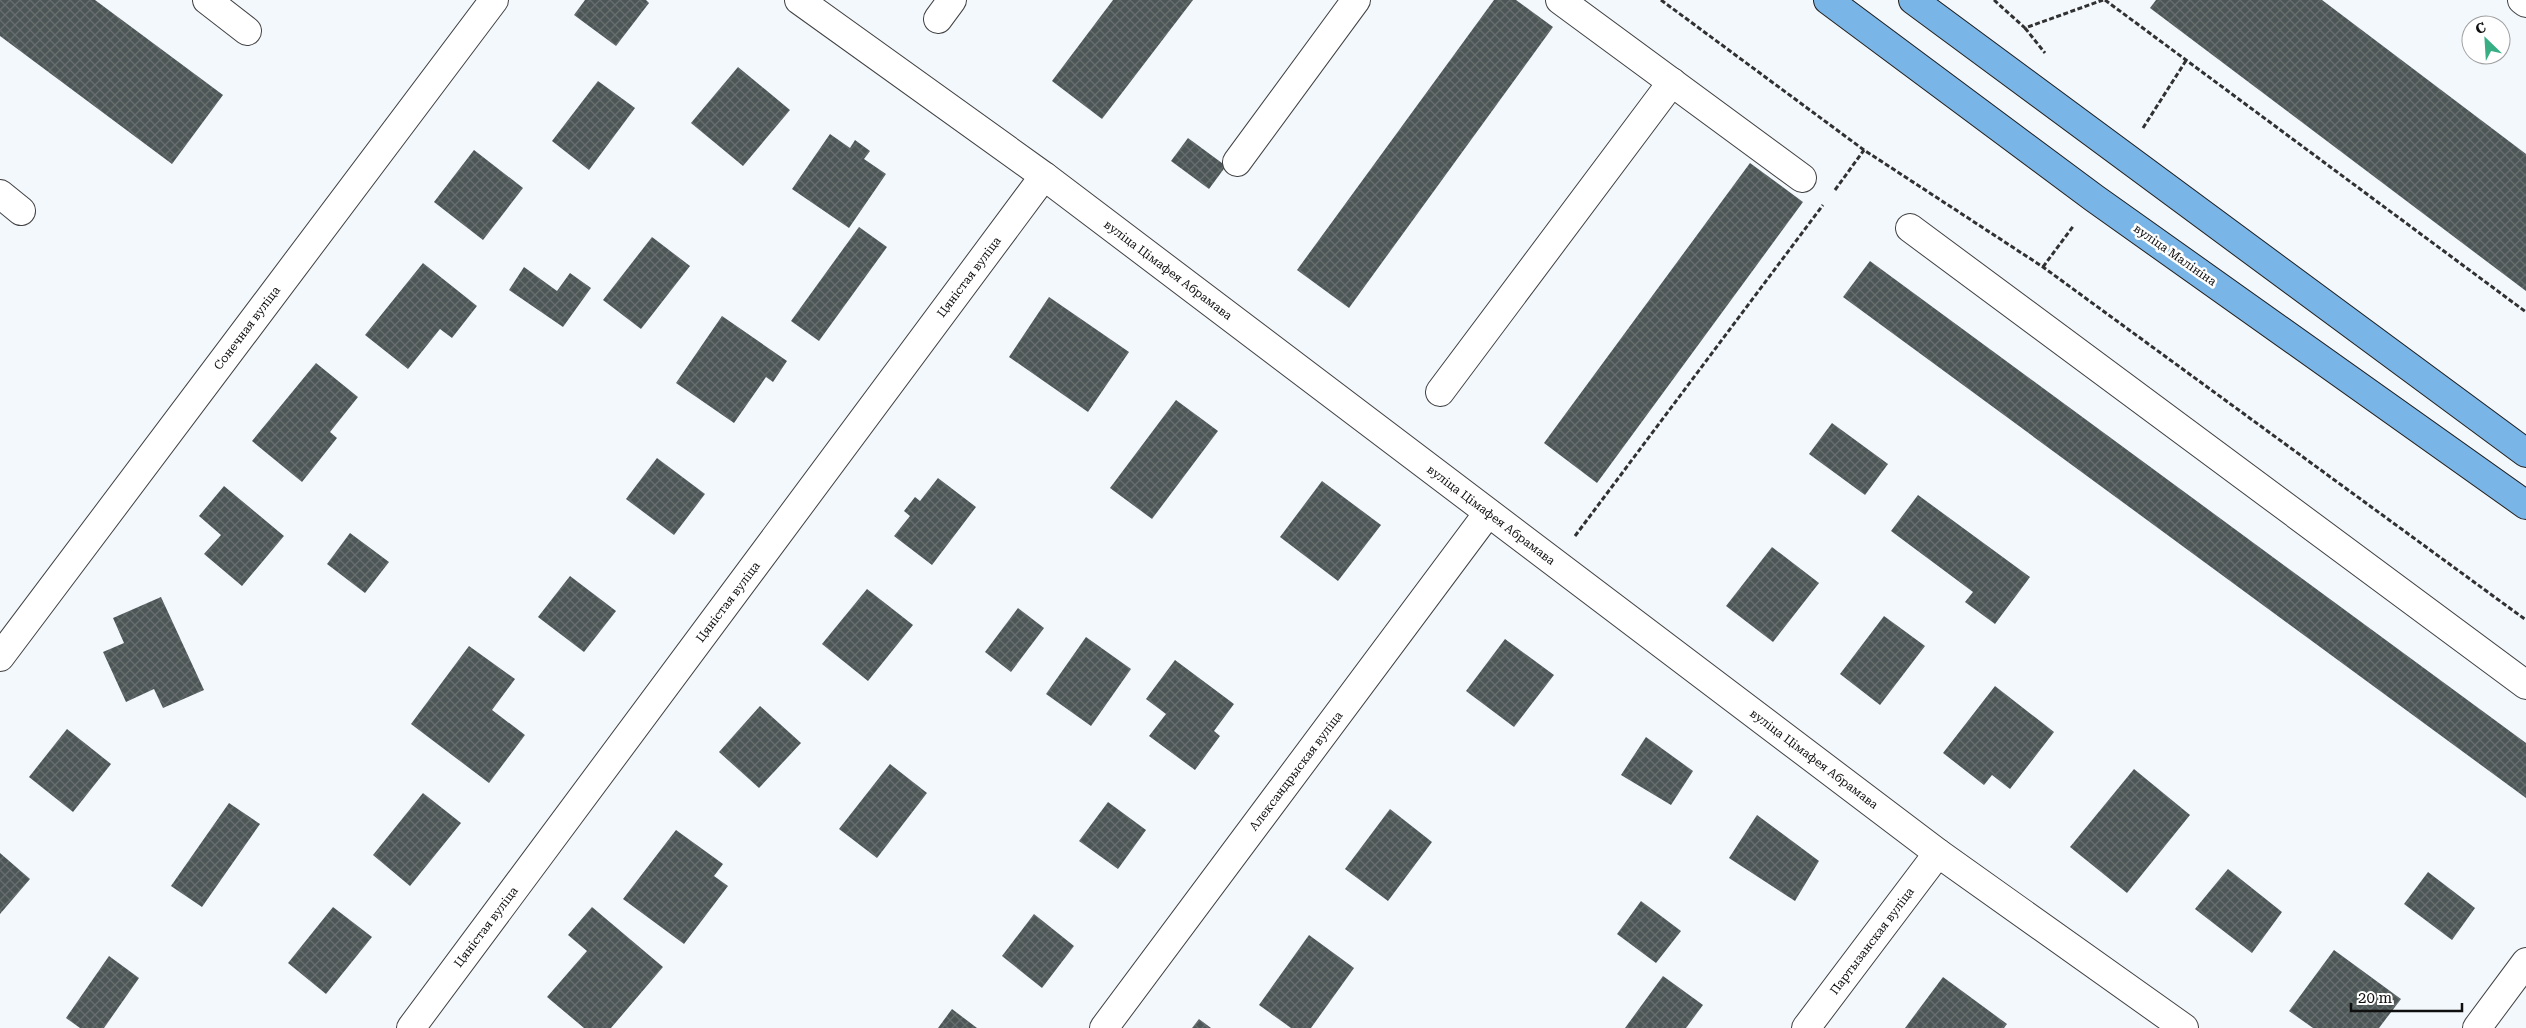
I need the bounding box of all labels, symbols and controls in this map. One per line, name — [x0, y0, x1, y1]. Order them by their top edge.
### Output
north arrow — [2461, 15, 2511, 65]
text: С — [2473, 19, 2489, 38]
street label: вуліца Цімафея Абрамава — [1101, 217, 1235, 323]
street label: вуліца Малініна — [2131, 221, 2219, 289]
street label: Цяністая вуліца — [934, 234, 1004, 320]
street label: Сонечная вуліца — [211, 283, 283, 373]
street label: вуліца Цімафея Абрамава — [1424, 462, 1558, 568]
street label: Цяністая вуліца — [693, 559, 763, 645]
street label: вуліца Цімафея Абрамава — [1747, 706, 1881, 812]
street label: Александрыская вуліца — [1247, 708, 1346, 833]
street label: Цяністая вуліца — [451, 884, 521, 970]
street label: Партызанская вуліца — [1827, 884, 1917, 997]
scale bar — [2351, 980, 2462, 1012]
text: 20 m — [2358, 989, 2393, 1007]

